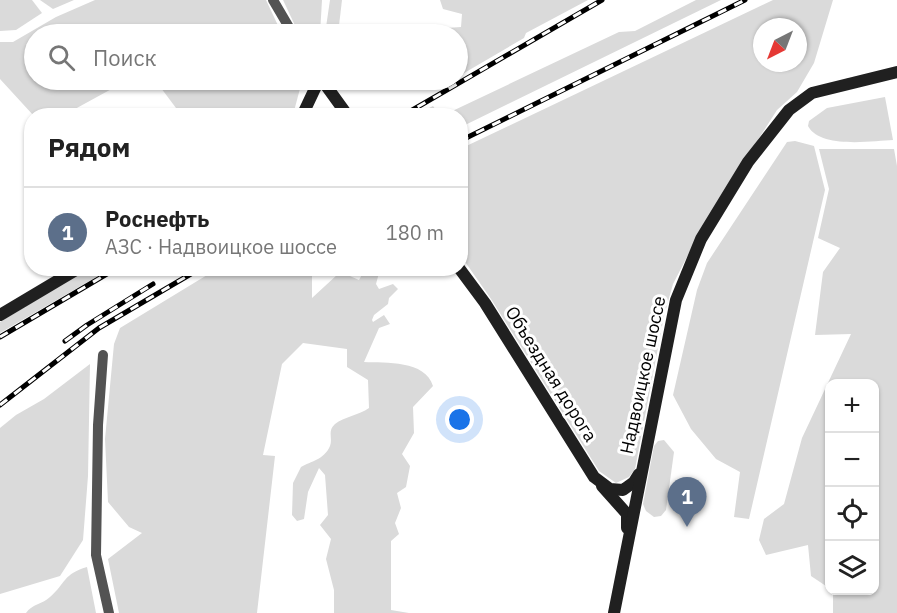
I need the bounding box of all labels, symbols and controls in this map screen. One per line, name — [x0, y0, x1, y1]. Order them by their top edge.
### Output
north arrow — [753, 18, 807, 72]
search box — [24, 24, 468, 90]
icon: search — [45, 41, 78, 74]
text: Поиск — [93, 43, 157, 72]
text: Рядом — [48, 130, 130, 164]
text: Роснефть — [105, 204, 209, 233]
text: 1 — [62, 219, 74, 246]
text: 180 m — [386, 219, 444, 246]
text: АЗС · Надвоицкое шоссе — [105, 233, 337, 260]
street label: Надвоицкое шоссе — [615, 294, 671, 456]
street label: Объездная дорога — [500, 302, 603, 446]
map controls — [825, 379, 879, 595]
button: + — [825, 379, 879, 433]
your location — [445, 405, 474, 434]
button: − — [825, 433, 879, 487]
pin: 1 — [668, 478, 706, 527]
button: locate — [825, 487, 879, 541]
button: layers — [825, 541, 879, 595]

